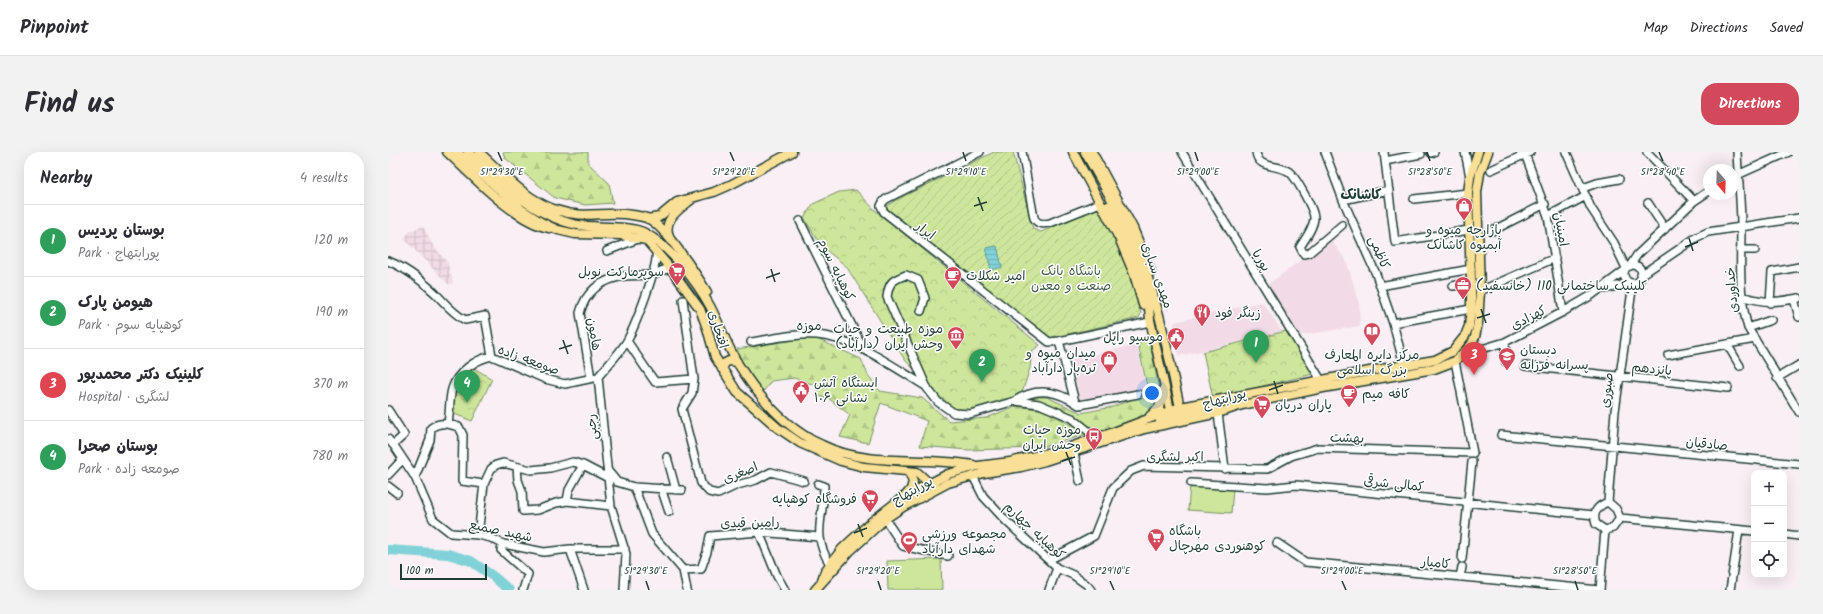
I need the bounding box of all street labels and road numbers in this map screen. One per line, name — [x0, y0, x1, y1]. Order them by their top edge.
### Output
street label: امینیان — [1547, 211, 1574, 248]
street label: ابرار — [910, 216, 940, 246]
street label: کاظمی — [1362, 233, 1395, 273]
street label: کوهپایه سوم — [811, 234, 860, 305]
street label: مهدی سباری — [1135, 239, 1178, 312]
street label: پوریا — [1246, 246, 1276, 276]
street label: خداوردی — [1720, 266, 1745, 314]
street label: کهزادی — [1507, 300, 1551, 336]
street label: افتخاری — [702, 307, 734, 351]
street label: هامون — [580, 316, 607, 353]
street label: موزه — [797, 316, 821, 337]
street label: صومعه زاده — [494, 339, 562, 381]
street label: پانزدهم — [1631, 357, 1673, 382]
street label: صبوری — [1595, 371, 1620, 409]
street label: پورابتهاج — [1200, 383, 1249, 415]
street label: رجبی — [581, 413, 604, 441]
street label: بهشت — [1329, 427, 1364, 450]
street label: صادقیان — [1685, 432, 1729, 457]
street label: اکبر لشگری — [1146, 447, 1204, 468]
street label: اصغری — [720, 457, 761, 490]
street label: پورابتهاج — [888, 471, 937, 511]
street label: کمالی شرقی — [1363, 471, 1425, 498]
street label: کوهپایه چهارم — [998, 497, 1070, 566]
street label: رامین قیدی — [720, 512, 780, 535]
street label: شهید صمیع — [467, 515, 534, 548]
street label: کامیار — [1419, 551, 1452, 576]

